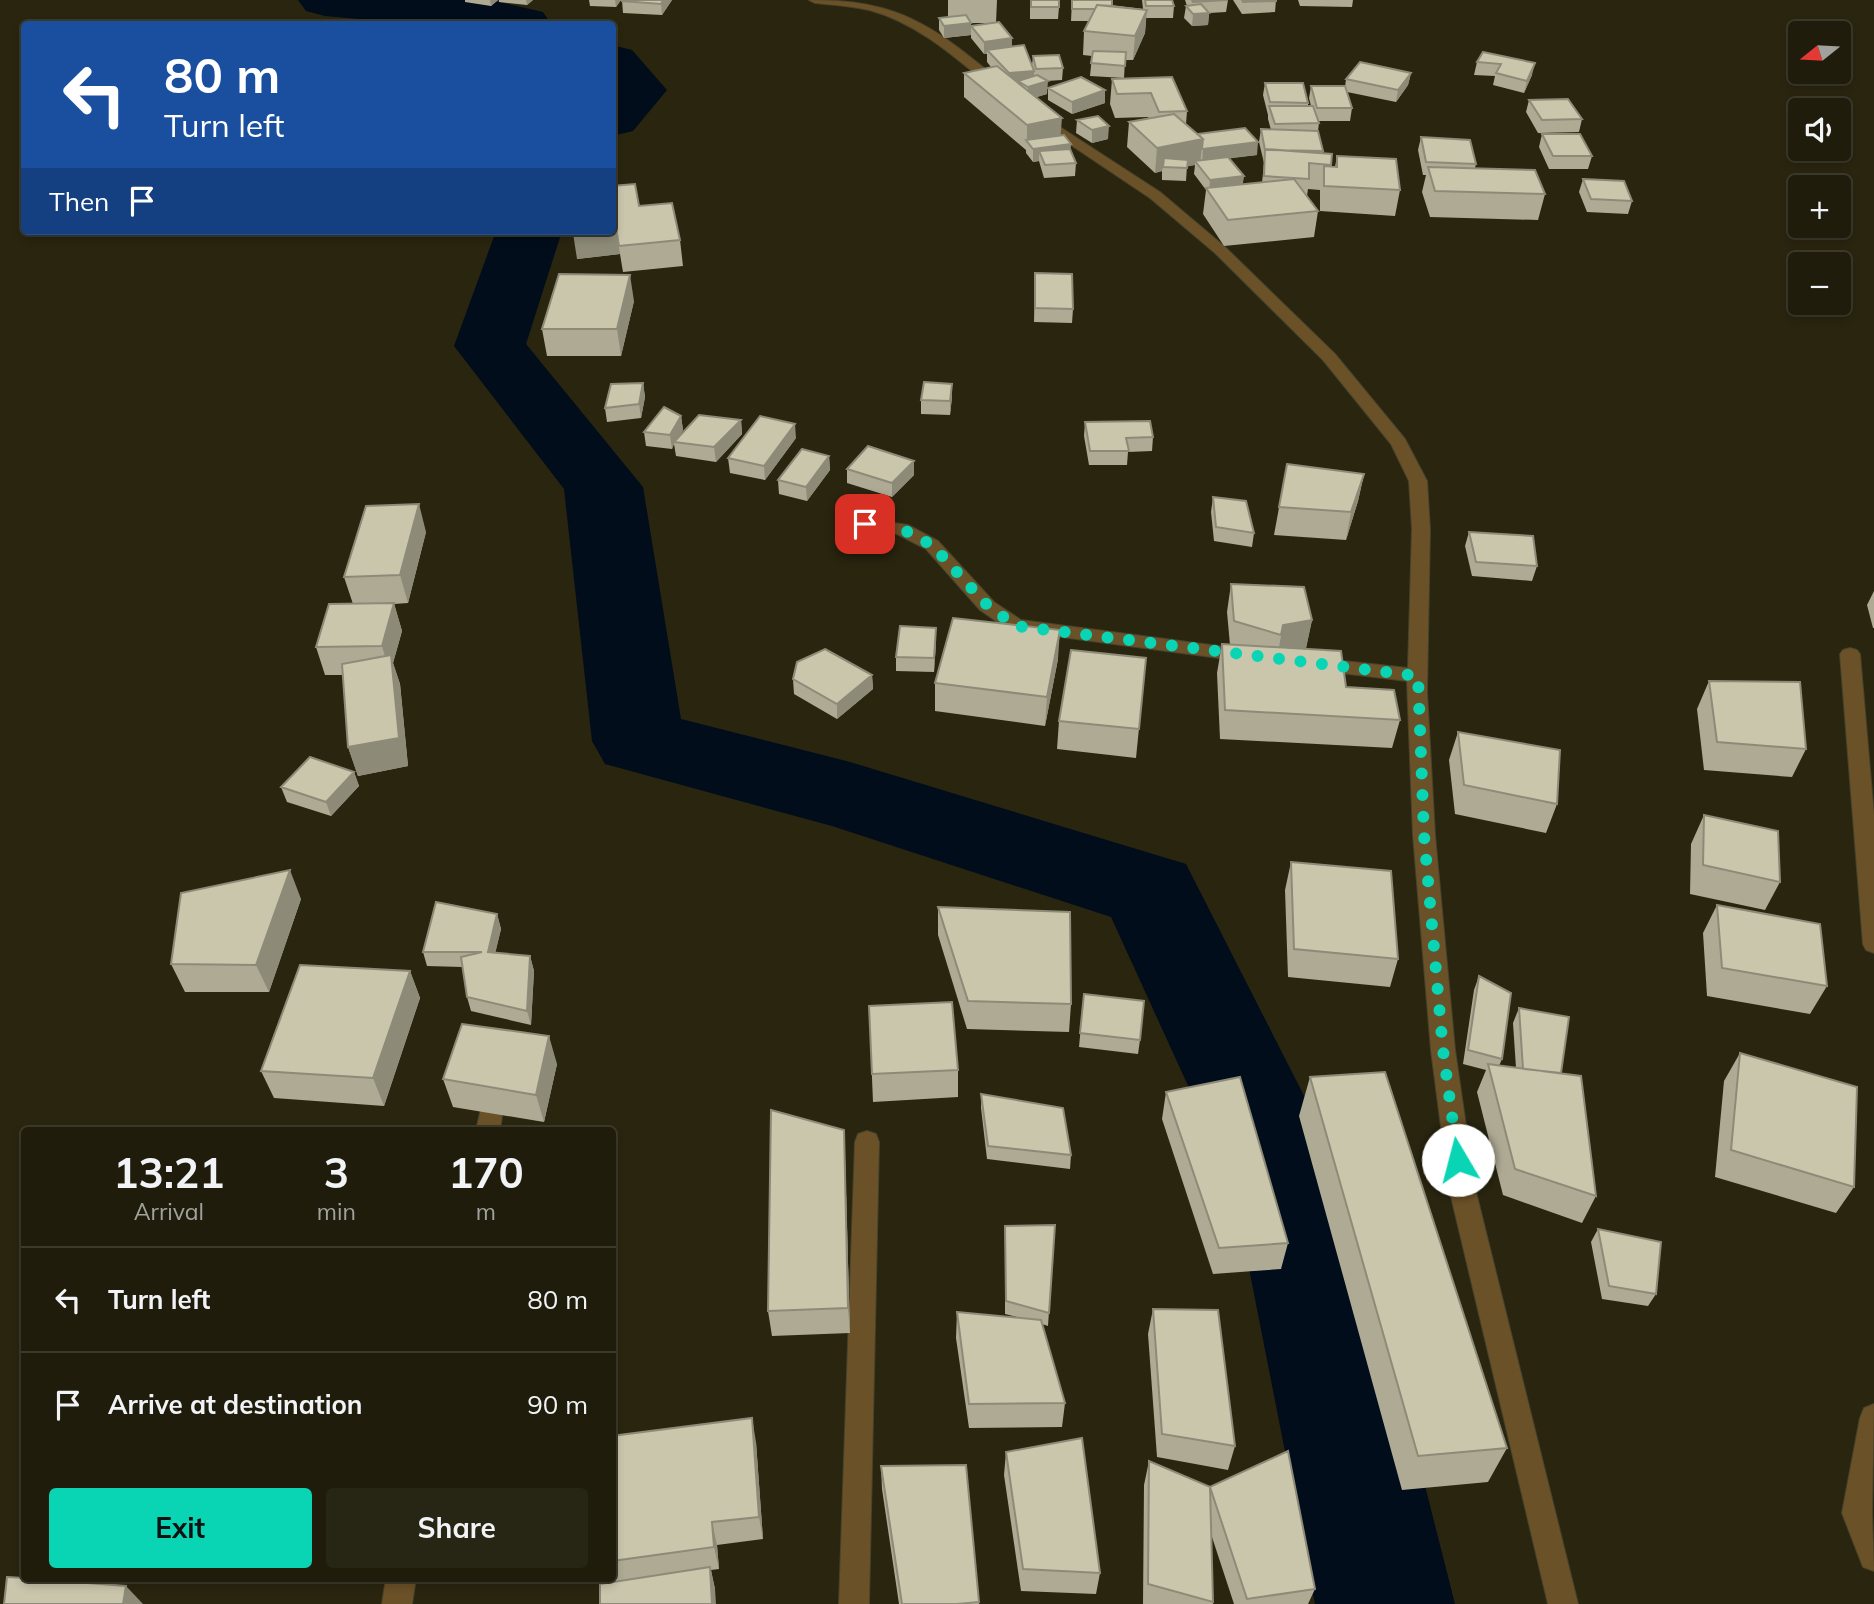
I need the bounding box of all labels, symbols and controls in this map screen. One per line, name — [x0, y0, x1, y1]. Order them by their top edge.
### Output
north arrow — [1788, 21, 1852, 84]
map controls — [1788, 21, 1851, 315]
text: 80 m — [164, 44, 280, 105]
icon: left — [49, 49, 140, 140]
button: sound — [1788, 98, 1851, 161]
text: Turn left — [164, 105, 284, 145]
button: + — [1788, 175, 1851, 238]
icon: arrive — [123, 182, 161, 220]
text: Then — [49, 185, 109, 218]
button: − — [1788, 252, 1851, 315]
pin — [835, 494, 895, 554]
icon: arrive — [846, 505, 884, 543]
position arrow — [1421, 1123, 1495, 1197]
text: 13:21 — [113, 1146, 224, 1199]
text: 3 — [324, 1146, 349, 1199]
text: 170 — [448, 1146, 524, 1199]
text: Arrival — [134, 1197, 204, 1226]
text: min — [317, 1197, 356, 1226]
text: m — [476, 1197, 496, 1226]
icon: left — [49, 1281, 87, 1319]
text: Turn left — [108, 1283, 210, 1316]
text: 80 m — [527, 1283, 588, 1316]
icon: arrive — [49, 1386, 87, 1424]
text: Arrive at destination — [108, 1388, 363, 1421]
text: 90 m — [527, 1388, 588, 1421]
button: Exit — [49, 1488, 312, 1568]
button: Share — [326, 1488, 588, 1568]

